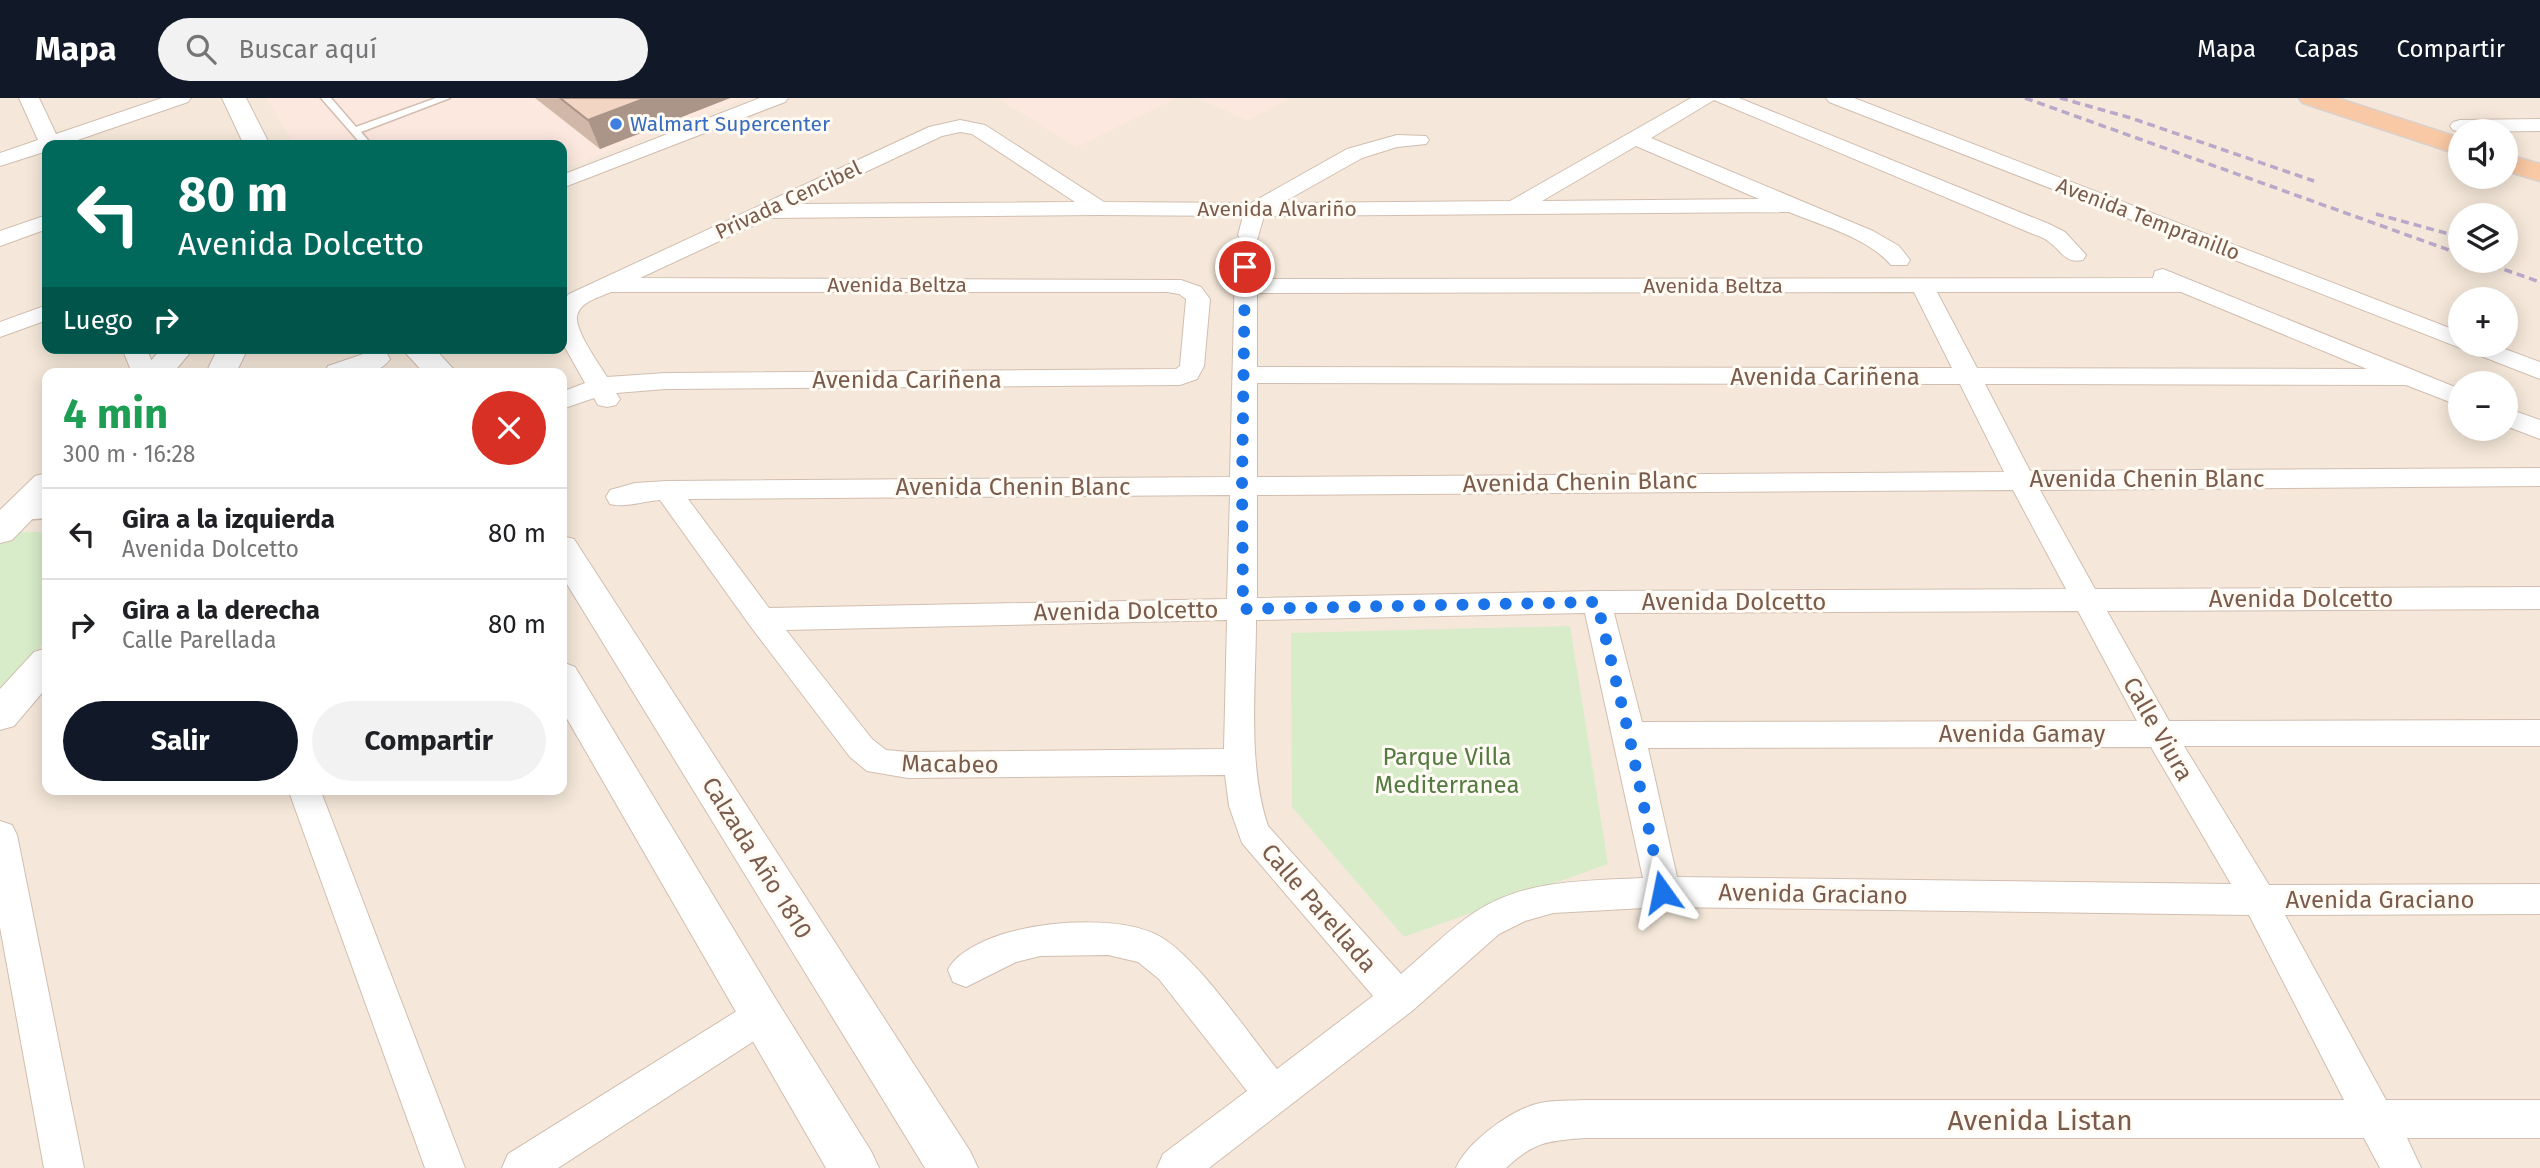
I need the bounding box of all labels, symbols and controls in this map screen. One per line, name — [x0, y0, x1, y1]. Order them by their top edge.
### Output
search box — [158, 18, 648, 81]
text: Mapa — [35, 29, 116, 69]
icon: search — [182, 30, 220, 68]
text: Buscar aquí — [238, 34, 377, 65]
text: Mapa — [2197, 35, 2256, 63]
text: Capas — [2294, 35, 2358, 63]
text: Compartir — [2396, 35, 2505, 63]
place label: Walmart Supercenter — [630, 111, 830, 137]
marker: Walmart Supercenter — [608, 116, 624, 132]
map controls — [2448, 119, 2518, 441]
button: sound — [2448, 119, 2518, 189]
street label: Privada Cencibel — [711, 155, 865, 245]
text: 80 m — [178, 165, 288, 224]
icon: left — [63, 168, 154, 259]
street label: Avenida Tempranillo — [2052, 172, 2244, 266]
street label: Avenida Alvariño — [1197, 196, 1357, 222]
button: layers — [2448, 203, 2518, 273]
text: Avenida Dolcetto — [178, 225, 424, 263]
pin — [1215, 237, 1275, 297]
icon: arrive — [1226, 248, 1264, 286]
street label: Avenida Beltza — [827, 272, 967, 298]
street label: Avenida Beltza — [1643, 273, 1783, 299]
button: + — [2448, 287, 2518, 357]
icon: right — [147, 301, 185, 339]
text: Luego — [63, 305, 133, 336]
street label: Avenida Cariñena — [1730, 363, 1920, 391]
street label: Avenida Cariñena — [812, 366, 1002, 394]
button: − — [2448, 371, 2518, 441]
text: 4 min — [63, 389, 168, 439]
button: close — [472, 391, 546, 465]
text: 300 m · 16:28 — [63, 440, 195, 468]
street label: Avenida Chenin Blanc — [2030, 465, 2264, 493]
street label: Avenida Chenin Blanc — [1462, 466, 1698, 498]
street label: Avenida Chenin Blanc — [896, 473, 1130, 501]
text: Gira a la izquierda — [122, 504, 335, 535]
icon: left — [63, 515, 101, 553]
text: 80 m — [488, 518, 546, 549]
text: Avenida Dolcetto — [122, 535, 299, 563]
street label: Avenida Dolcetto — [2209, 585, 2393, 613]
street label: Avenida Dolcetto — [1642, 588, 1826, 616]
text: Gira a la derecha — [122, 595, 320, 626]
street label: Avenida Dolcetto — [1033, 595, 1219, 627]
icon: right — [63, 606, 101, 644]
text: 80 m — [488, 609, 546, 640]
text: Calle Parellada — [122, 626, 276, 654]
street label: Calle Viura — [2117, 672, 2199, 786]
button: Salir — [63, 701, 298, 781]
button: Compartir — [312, 701, 546, 781]
street label: Avenida Gamay — [1939, 720, 2105, 748]
park label: Parque Villa Mediterranea — [1375, 743, 1519, 799]
street label: Macabeo — [901, 749, 999, 779]
street label: Calzada Año 1810 — [696, 772, 818, 944]
street label: Calle Parellada — [1256, 838, 1382, 978]
position arrow — [1625, 855, 1699, 929]
street label: Avenida Graciano — [1718, 878, 1908, 910]
street label: Avenida Graciano — [2285, 886, 2475, 914]
street label: Avenida Listan — [1947, 1104, 2133, 1137]

